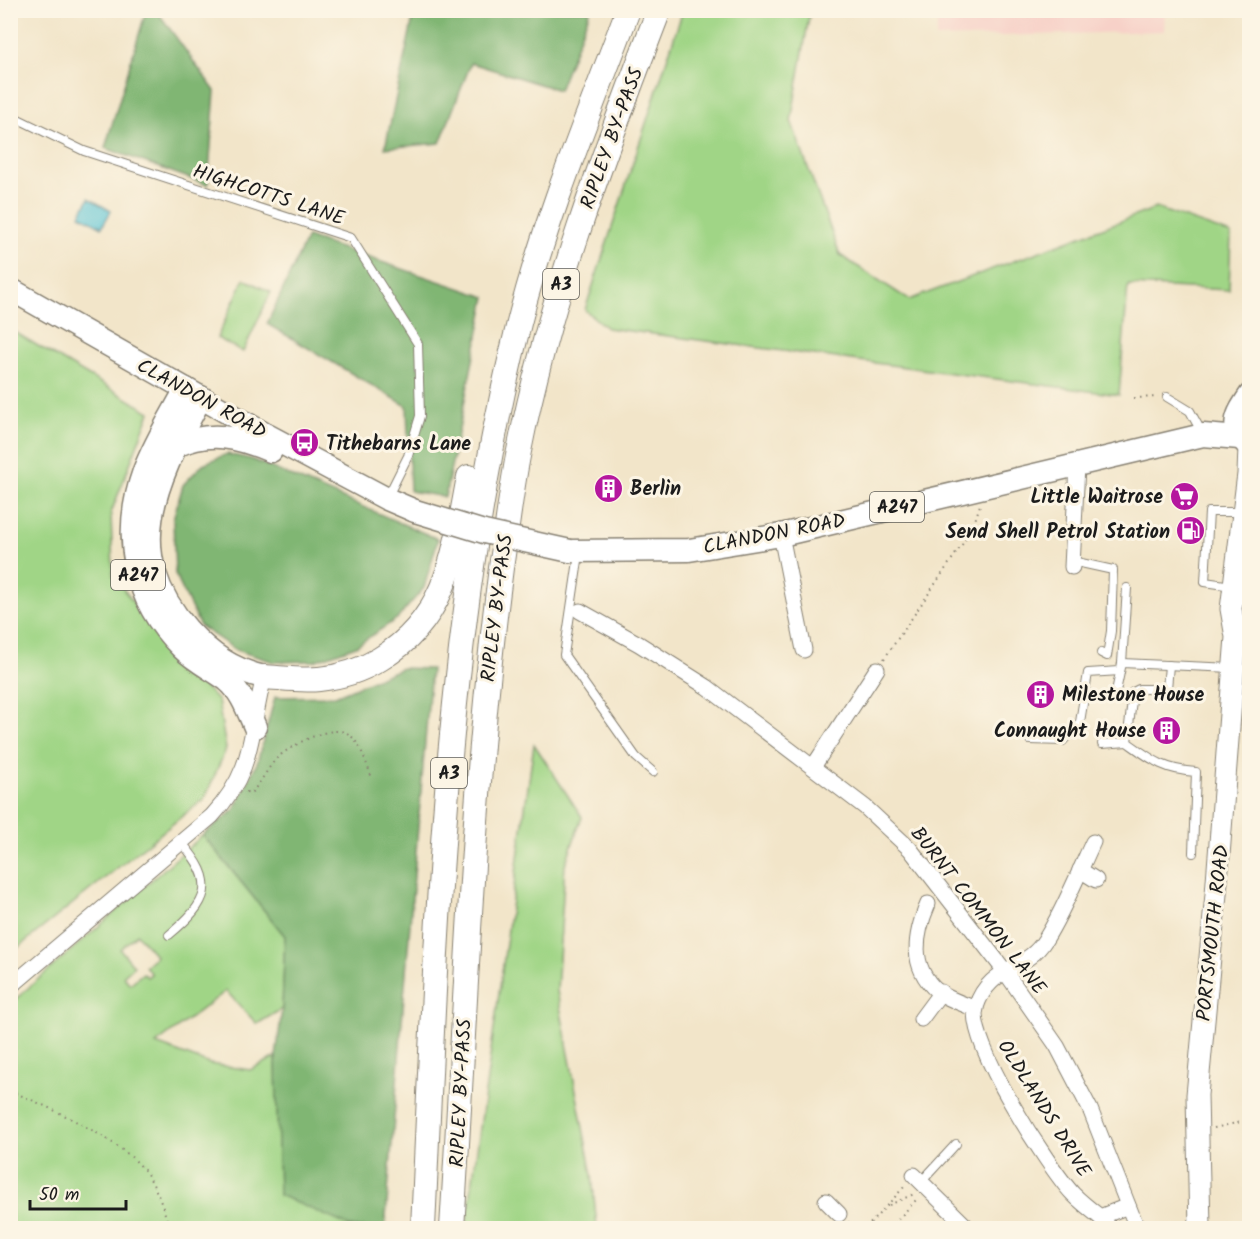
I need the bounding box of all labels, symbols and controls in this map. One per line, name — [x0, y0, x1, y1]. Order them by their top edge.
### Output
street label: RIPLEY BY-PASS — [572, 63, 653, 214]
street label: HIGHCOTTS LANE — [188, 156, 350, 236]
road number: A3 — [543, 269, 579, 299]
street label: CLANDON ROAD — [130, 351, 272, 449]
bus stop icon: Tithebarns Lane — [289, 427, 321, 459]
place label: Tithebarns Lane — [326, 429, 471, 461]
building icon: Berlin — [593, 472, 625, 504]
place label: Berlin — [630, 474, 681, 506]
supermarket icon: Little Waitrose — [1168, 480, 1200, 512]
place label: Little Waitrose — [1030, 482, 1163, 514]
road number: A247 — [870, 492, 924, 522]
street label: CLANDON ROAD — [700, 505, 848, 564]
fuel station icon: Send Shell Petrol Station — [1175, 515, 1207, 547]
place label: Send Shell Petrol Station — [945, 517, 1170, 549]
street label: RIPLEY BY-PASS — [473, 532, 523, 684]
road number: A247 — [111, 560, 165, 590]
building icon: Milestone House — [1025, 678, 1057, 710]
place label: Milestone House — [1062, 680, 1205, 712]
building icon: Connaught House — [1151, 714, 1183, 746]
place label: Connaught House — [994, 716, 1146, 748]
road number: A3 — [431, 758, 467, 788]
street label: BURNT COMMON LANE — [901, 820, 1054, 1003]
street label: PORTSMOUTH ROAD — [1189, 843, 1239, 1023]
street label: RIPLEY BY-PASS — [442, 1018, 482, 1168]
street label: OLDLANDS DRIVE — [988, 1034, 1099, 1185]
scale bar — [30, 1173, 126, 1211]
text: 50 m — [39, 1181, 79, 1210]

